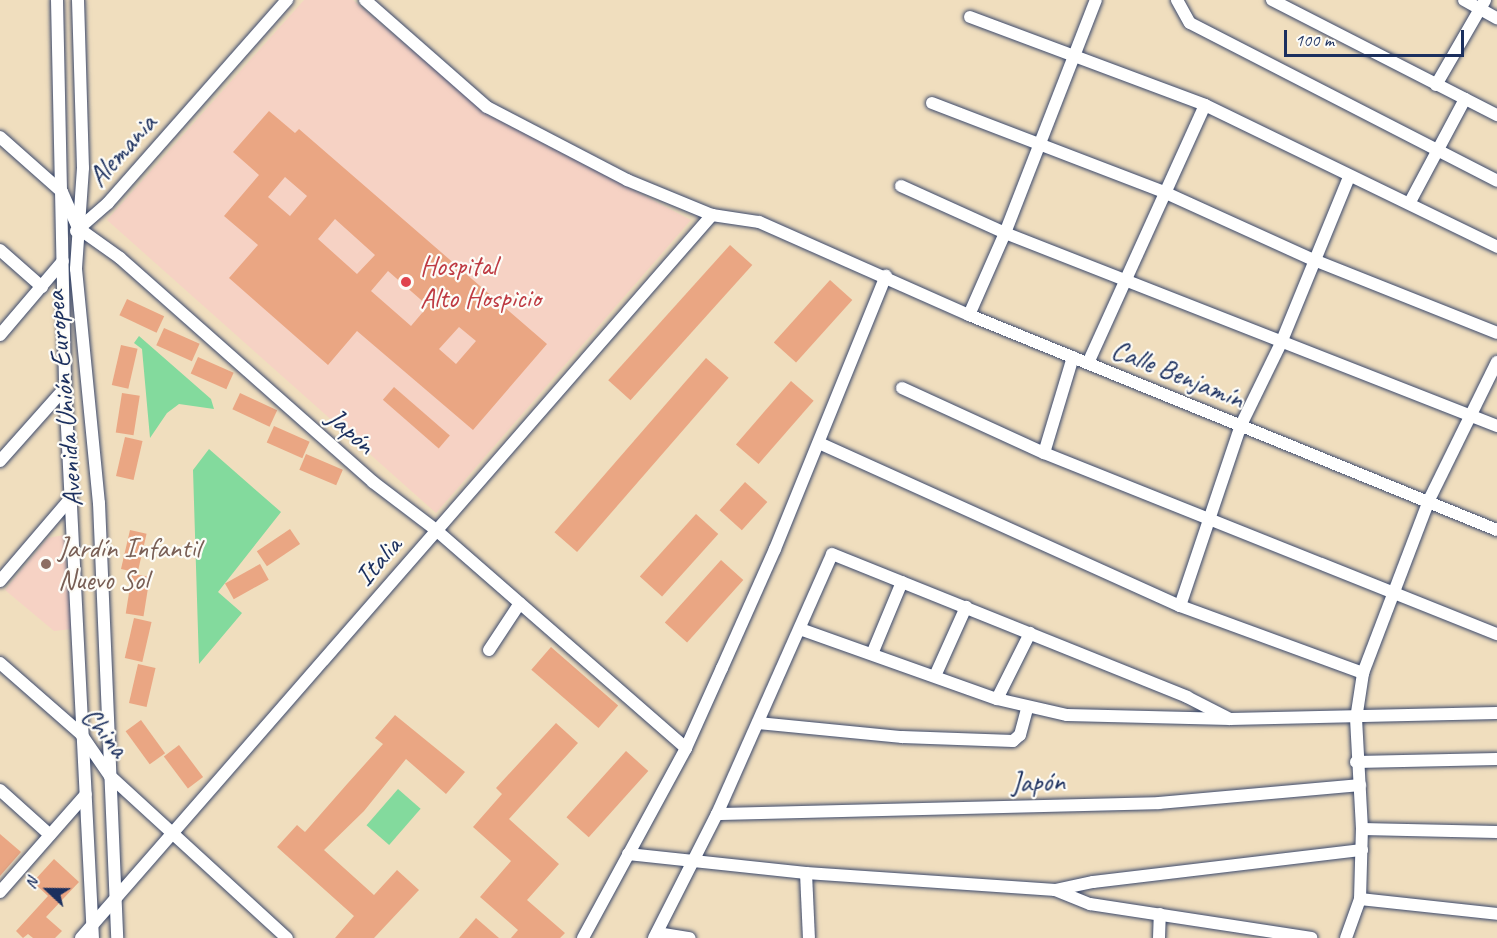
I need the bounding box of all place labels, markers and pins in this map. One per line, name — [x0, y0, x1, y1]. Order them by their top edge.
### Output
place label: Hospital Alto Hospicio — [420, 249, 541, 315]
marker: Hospital Alto Hospicio — [397, 273, 415, 291]
place label: Jardín Infantil Nuevo Sol — [58, 531, 200, 597]
marker: Jardín Infantil Nuevo Sol — [39, 557, 53, 571]

